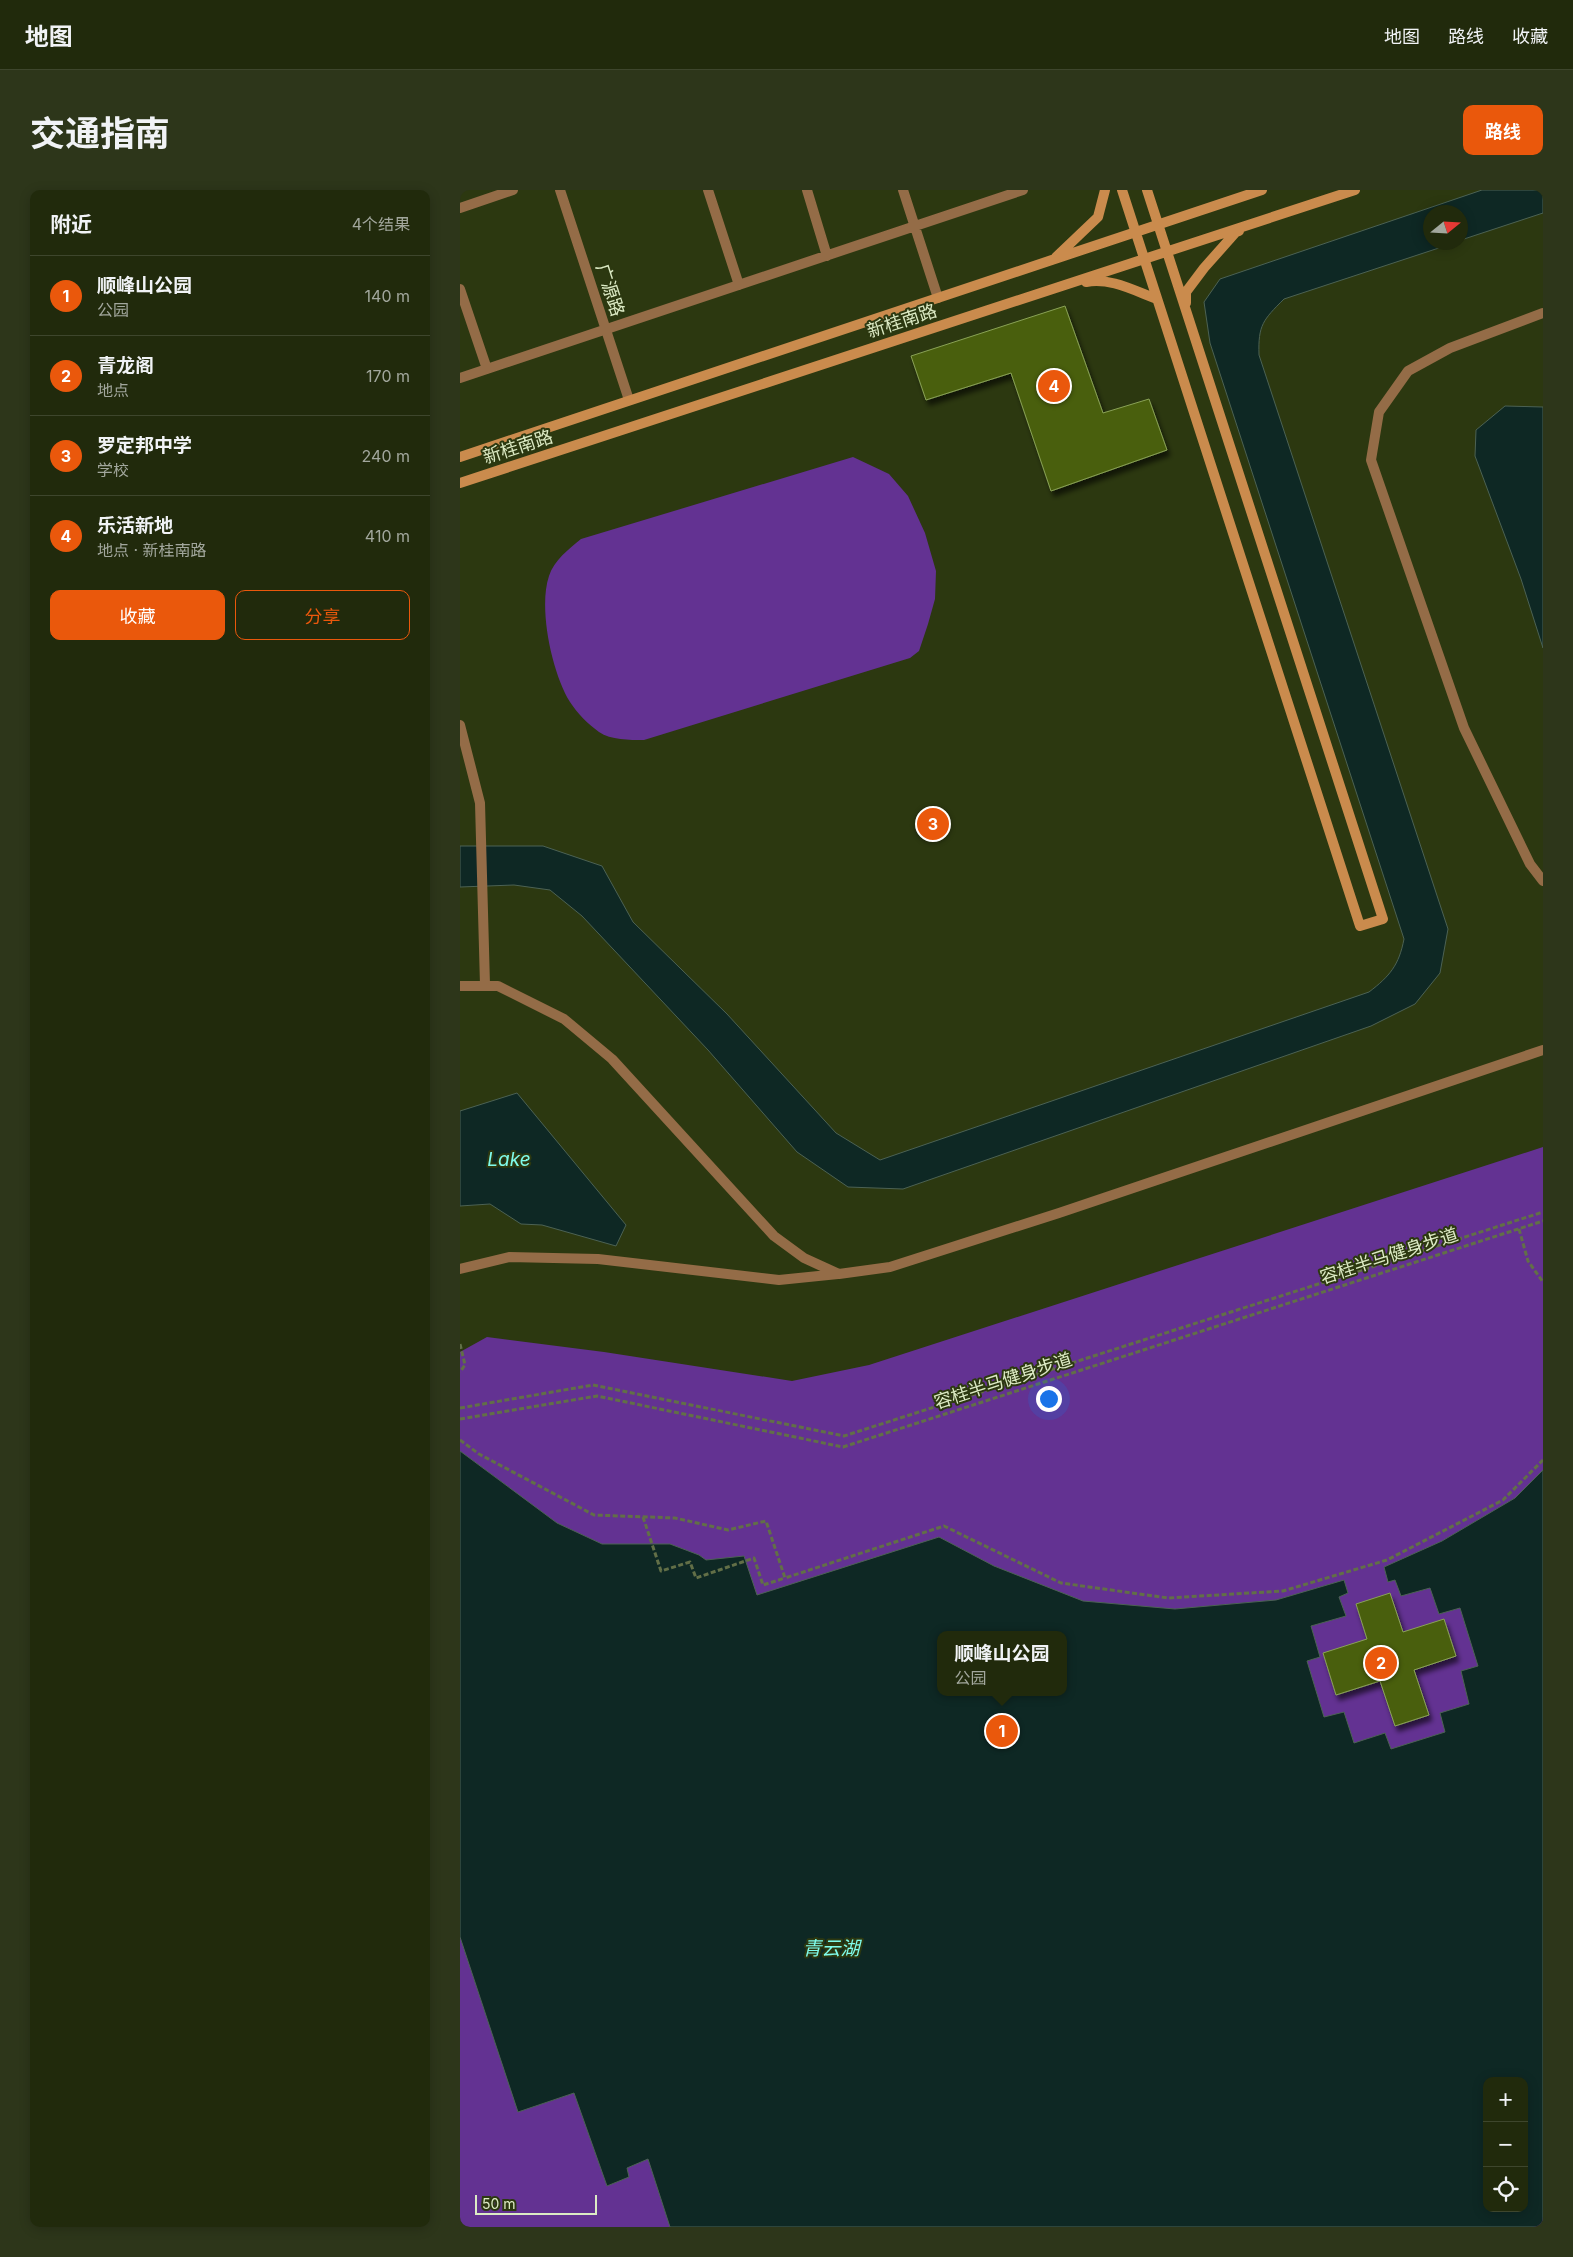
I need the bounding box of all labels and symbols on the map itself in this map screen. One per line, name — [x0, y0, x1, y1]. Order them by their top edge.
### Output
north arrow — [1423, 205, 1468, 250]
street label: 广源路 — [592, 261, 629, 319]
street label: 新桂南路 — [864, 299, 939, 342]
pin: 4 — [1038, 367, 1070, 405]
street label: 新桂南路 — [480, 425, 555, 468]
pin: 3 — [917, 805, 949, 843]
water label: Lake — [487, 1148, 531, 1171]
street label: 容桂半马健身步道 — [1317, 1223, 1461, 1288]
street label: 容桂半马健身步道 — [931, 1348, 1075, 1413]
your location — [1036, 1386, 1062, 1412]
pin: 2 — [1365, 1644, 1397, 1682]
pin: 1 — [986, 1712, 1018, 1750]
water label: 青云湖 — [802, 1937, 862, 1960]
scale bar — [475, 2192, 598, 2215]

